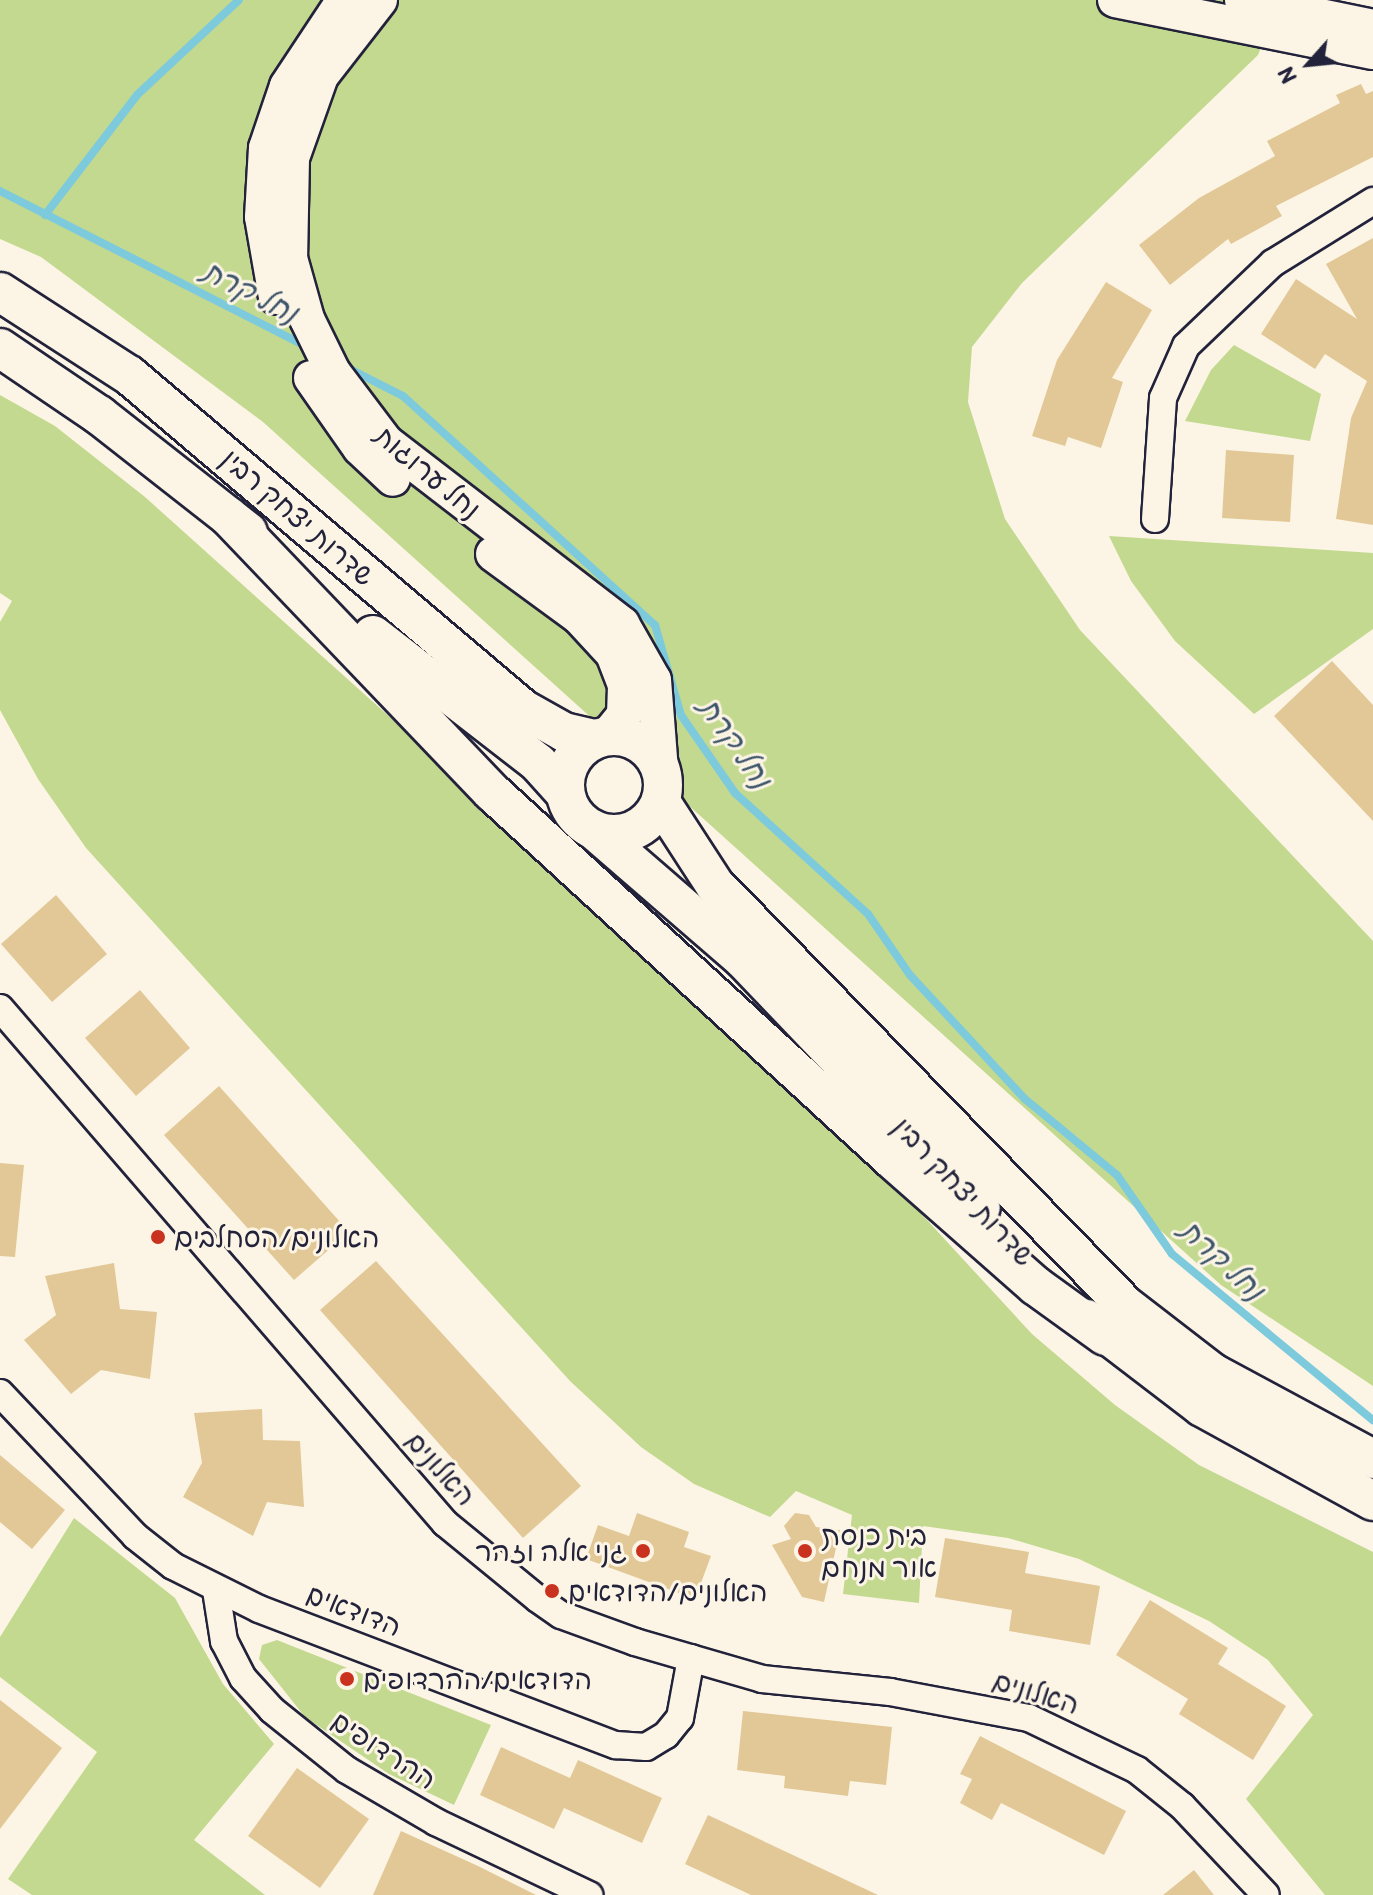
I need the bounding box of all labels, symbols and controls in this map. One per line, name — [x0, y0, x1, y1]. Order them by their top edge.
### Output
north arrow — [1269, 24, 1349, 104]
text: N — [1272, 62, 1303, 88]
water label: נחל קרת — [196, 253, 304, 331]
street label: נחל ערוגות — [368, 418, 488, 526]
street label: שדרות יצחק רבין — [215, 441, 381, 593]
water label: נחל קרת — [691, 691, 779, 795]
street label: שדרות יצחק רבין — [886, 1109, 1042, 1273]
water label: נחל קרת — [1172, 1212, 1272, 1308]
place label: האלונים/הסחלבים — [174, 1220, 379, 1254]
marker: האלונים/הסחלבים — [149, 1228, 167, 1246]
street label: האלונים — [399, 1424, 483, 1512]
place label: בית כנסת אור מנחם — [821, 1518, 937, 1584]
place label: גני אלה וזהר — [475, 1534, 627, 1568]
marker: גני אלה וזהר — [634, 1542, 652, 1560]
marker: בית כנסת אור מנחם — [796, 1542, 814, 1560]
place label: האלונים/הדודאים — [568, 1574, 767, 1608]
street label: הדודאים — [302, 1577, 406, 1643]
marker: האלונים/הדודאים — [543, 1582, 561, 1600]
place label: הדודאים/ההרדופים — [363, 1662, 592, 1696]
street label: האלונים — [989, 1663, 1083, 1721]
marker: הדודאים/ההרדופים — [338, 1670, 356, 1688]
street label: ההרדופים — [325, 1704, 443, 1796]

